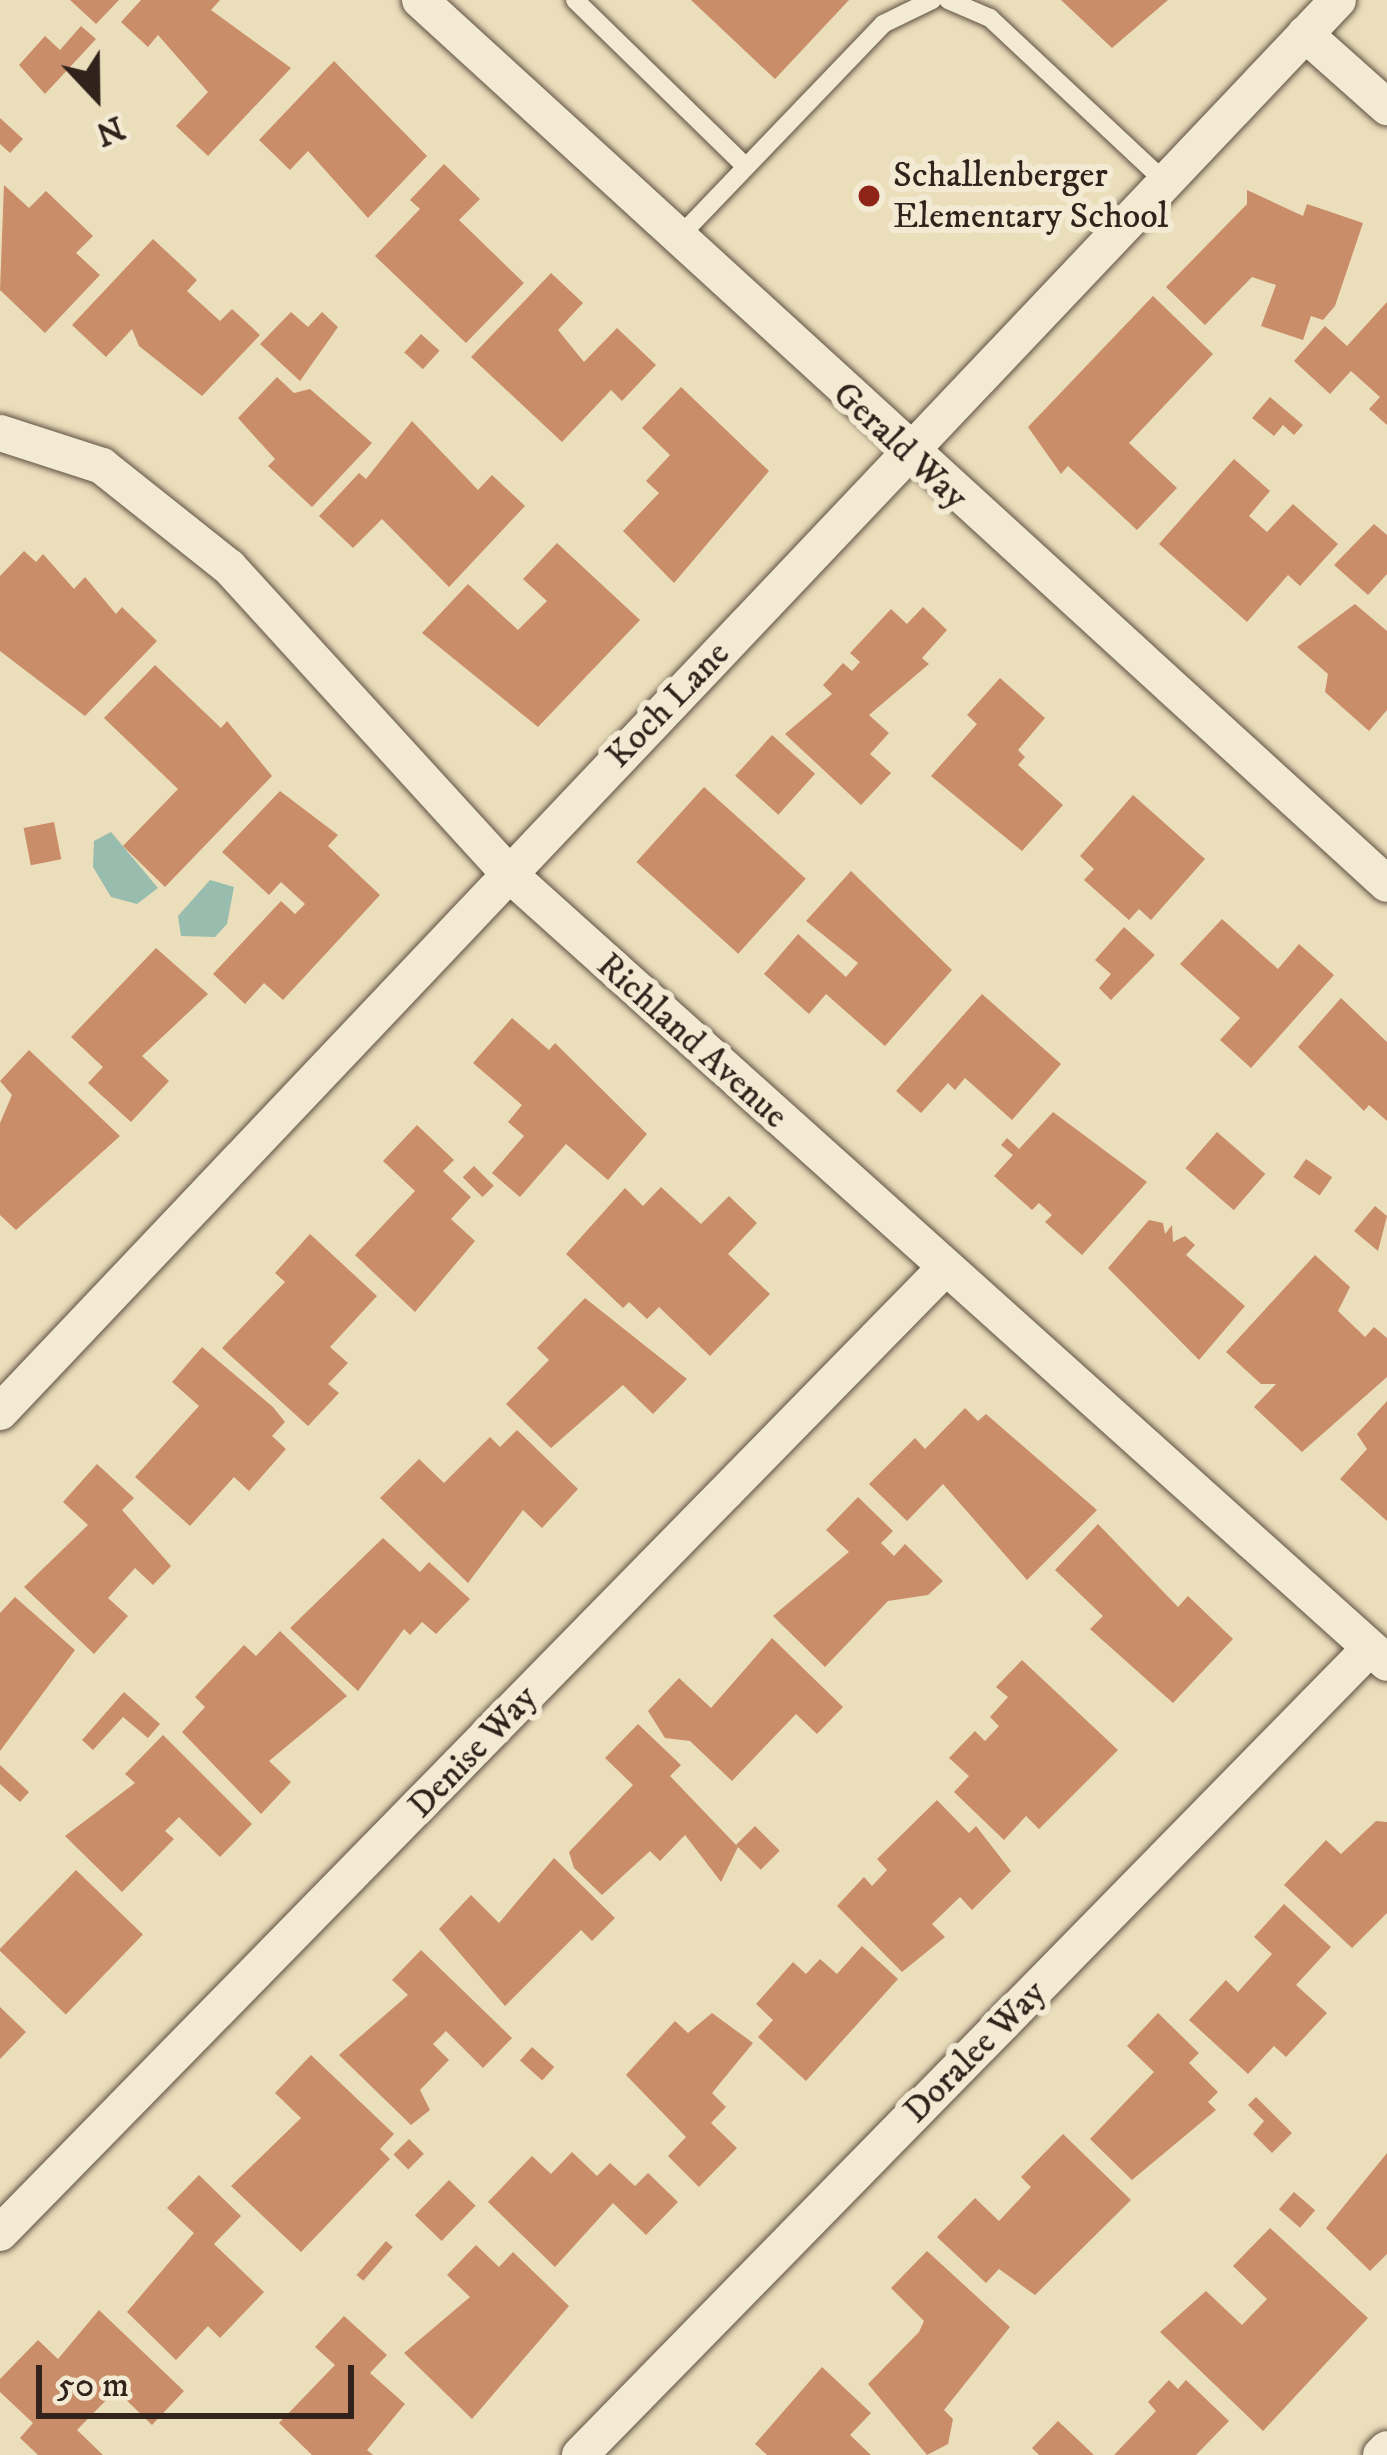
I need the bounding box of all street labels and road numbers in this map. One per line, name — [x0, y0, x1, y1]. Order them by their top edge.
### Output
street label: Gerald Way — [824, 373, 976, 519]
street label: Koch Lane — [597, 633, 739, 777]
street label: Richland Avenue — [588, 944, 796, 1138]
street label: Denise Way — [399, 1677, 547, 1827]
street label: Doralee Way — [895, 1972, 1055, 2132]

